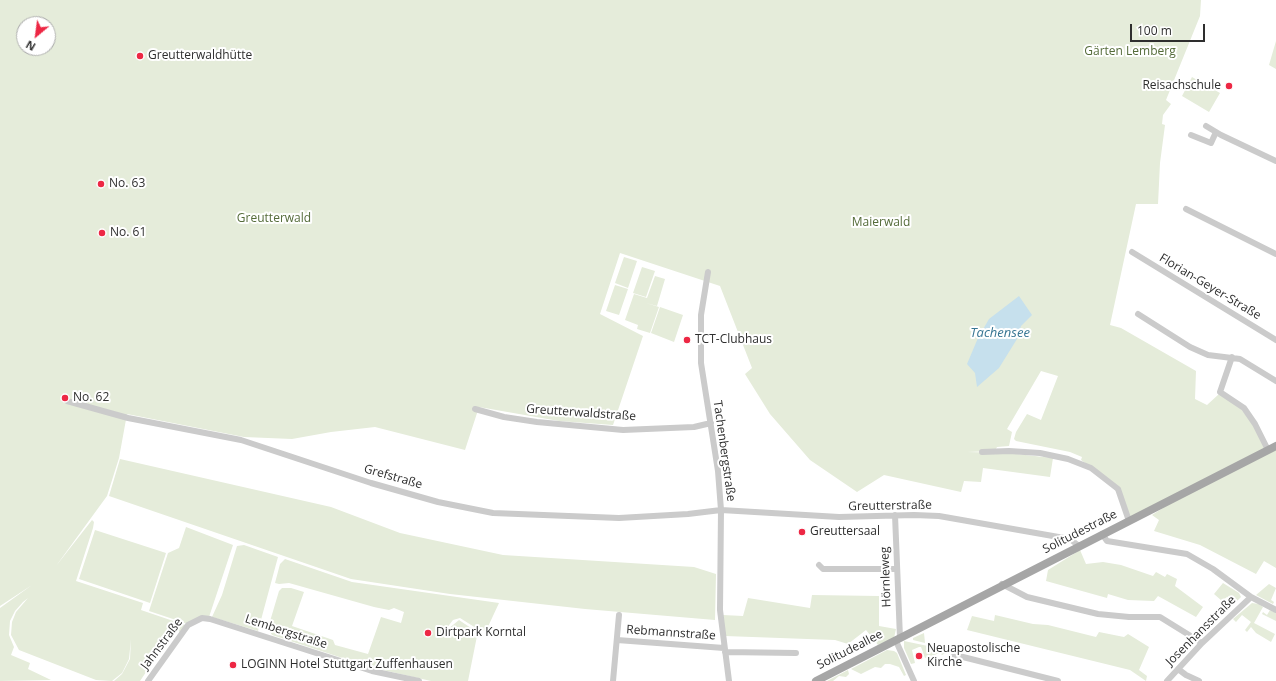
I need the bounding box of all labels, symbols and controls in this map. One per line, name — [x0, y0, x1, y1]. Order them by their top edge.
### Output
north arrow — [16, 16, 56, 56]
scale bar — [1132, 16, 1207, 42]
text: 100 m — [1137, 22, 1172, 39]
text: N — [23, 37, 38, 55]
park label: Gärten Lemberg — [1084, 45, 1176, 59]
place label: Greutterwaldhütte — [148, 49, 252, 63]
marker: Greutterwaldhütte — [135, 51, 145, 61]
place label: Reisachschule — [1142, 79, 1221, 93]
marker: Reisachschule — [1224, 81, 1234, 91]
place label: No. 63 — [109, 177, 145, 191]
marker: No. 63 — [96, 179, 106, 189]
park label: Greutterwald — [237, 212, 311, 226]
park label: Maierwald — [852, 216, 910, 230]
place label: No. 61 — [110, 226, 146, 240]
marker: No. 61 — [97, 228, 107, 238]
street label: Florian-Geyer-Straße — [1157, 251, 1263, 323]
water label: Tachensee — [970, 325, 1030, 341]
place label: TCT-Clubhaus — [695, 333, 772, 347]
marker: TCT-Clubhaus — [682, 335, 692, 345]
place label: No. 62 — [73, 391, 109, 405]
marker: No. 62 — [60, 393, 70, 403]
street label: Tachenbergstraße — [710, 400, 738, 502]
street label: Greutterwaldstraße — [526, 402, 636, 424]
street label: Grefstraße — [362, 462, 424, 492]
street label: Greutterstraße — [848, 498, 932, 514]
street label: Solitudestraße — [1040, 507, 1120, 557]
place label: Greuttersaal — [810, 525, 880, 539]
marker: Greuttersaal — [797, 527, 807, 537]
street label: Hörnleweg — [878, 546, 894, 608]
street label: Josenhansstraße — [1163, 593, 1239, 669]
street label: Lembergstraße — [243, 612, 329, 652]
street label: Jahnstraße — [138, 616, 186, 672]
street label: Rebmannstraße — [626, 623, 716, 643]
place label: Dirtpark Korntal — [436, 626, 526, 640]
street label: Solitudeallee — [815, 627, 885, 673]
marker: Dirtpark Korntal — [423, 628, 433, 638]
place label: Neuapostolische Kirche — [927, 642, 1020, 670]
marker: Neuapostolische Kirche — [914, 651, 924, 661]
place label: LOGINN Hotel Stuttgart Zuffenhausen — [241, 658, 453, 672]
marker: LOGINN Hotel Stuttgart Zuffenhausen — [228, 660, 238, 670]

